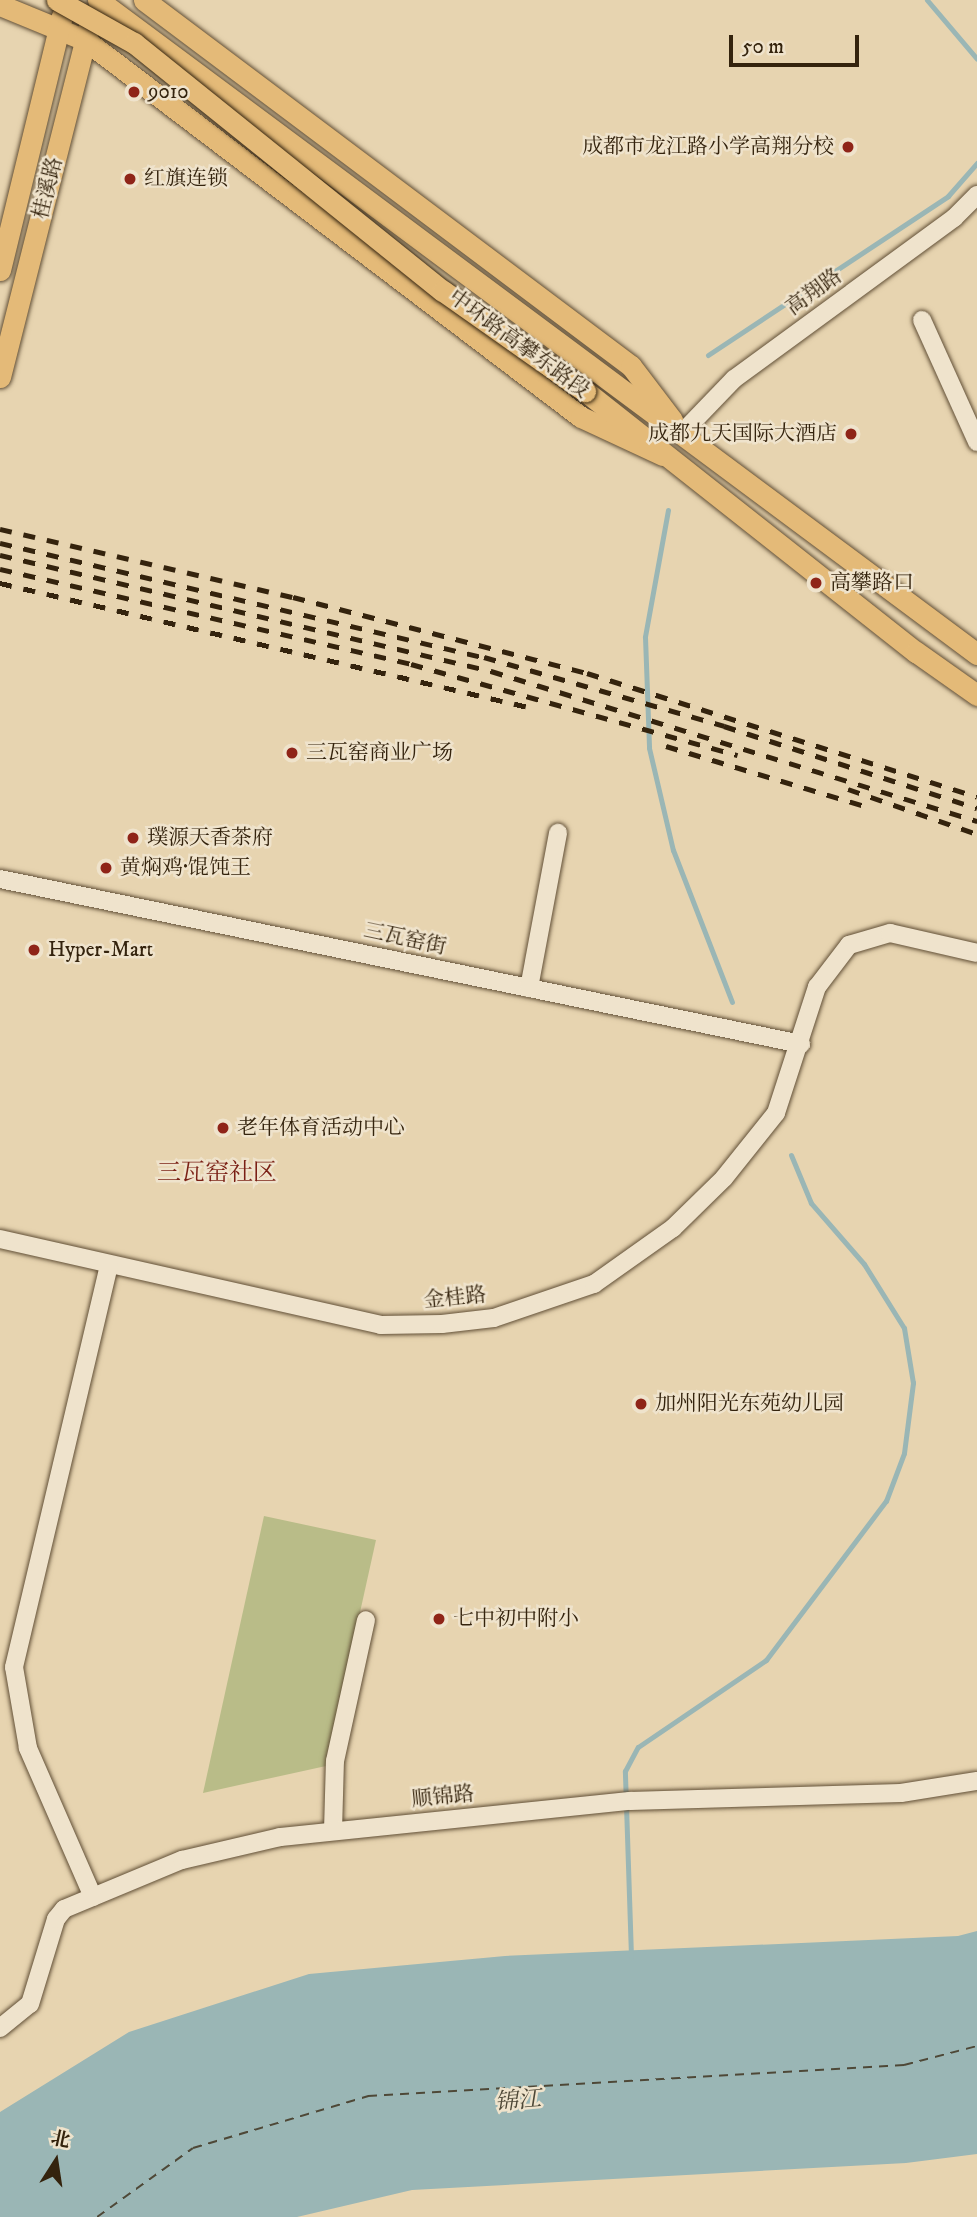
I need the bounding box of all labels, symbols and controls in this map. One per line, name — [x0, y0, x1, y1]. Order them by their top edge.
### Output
scale bar — [732, 21, 862, 65]
text: 50 m — [742, 34, 784, 60]
place label: 9010 — [148, 79, 189, 105]
marker: 9010 — [126, 84, 142, 100]
place label: 成都市龙江路小学高翔分校 — [582, 134, 834, 160]
marker: 成都市龙江路小学高翔分校 — [840, 139, 856, 155]
street label: 桂溪路 — [28, 154, 68, 222]
place label: 红旗连锁 — [144, 166, 228, 192]
marker: 红旗连锁 — [122, 171, 138, 187]
street label: 高翔路 — [781, 263, 847, 321]
street label: 中环路高攀东路段 — [444, 284, 594, 404]
place label: 成都九天国际大酒店 — [648, 421, 837, 447]
marker: 成都九天国际大酒店 — [843, 426, 859, 442]
place label: 高攀路口 — [830, 570, 914, 596]
marker: 高攀路口 — [808, 575, 824, 591]
place label: 三瓦窑商业广场 — [306, 740, 453, 766]
marker: 三瓦窑商业广场 — [284, 745, 300, 761]
place label: 璞源天香茶府 — [147, 825, 273, 851]
marker: 璞源天香茶府 — [125, 830, 141, 846]
place label: 黄焖鸡·馄饨王 — [120, 855, 251, 881]
marker: 黄焖鸡·馄饨王 — [98, 860, 114, 876]
street label: 三瓦窑街 — [361, 918, 449, 960]
place label: Hyper-Mart — [48, 937, 153, 963]
marker: Hyper-Mart — [26, 942, 42, 958]
place label: 老年体育活动中心 — [237, 1115, 405, 1141]
marker: 老年体育活动中心 — [215, 1120, 231, 1136]
district label: 三瓦窑社区 — [157, 1160, 277, 1188]
street label: 金桂路 — [422, 1282, 488, 1314]
place label: 加州阳光东苑幼儿园 — [655, 1391, 844, 1417]
marker: 加州阳光东苑幼儿园 — [633, 1396, 649, 1412]
place label: 七中初中附小 — [453, 1606, 579, 1632]
marker: 七中初中附小 — [431, 1611, 447, 1627]
street label: 顺锦路 — [410, 1781, 476, 1813]
water label: 锦江 — [494, 2086, 542, 2118]
north arrow — [21, 2126, 91, 2196]
text: 北 — [49, 2127, 72, 2153]

